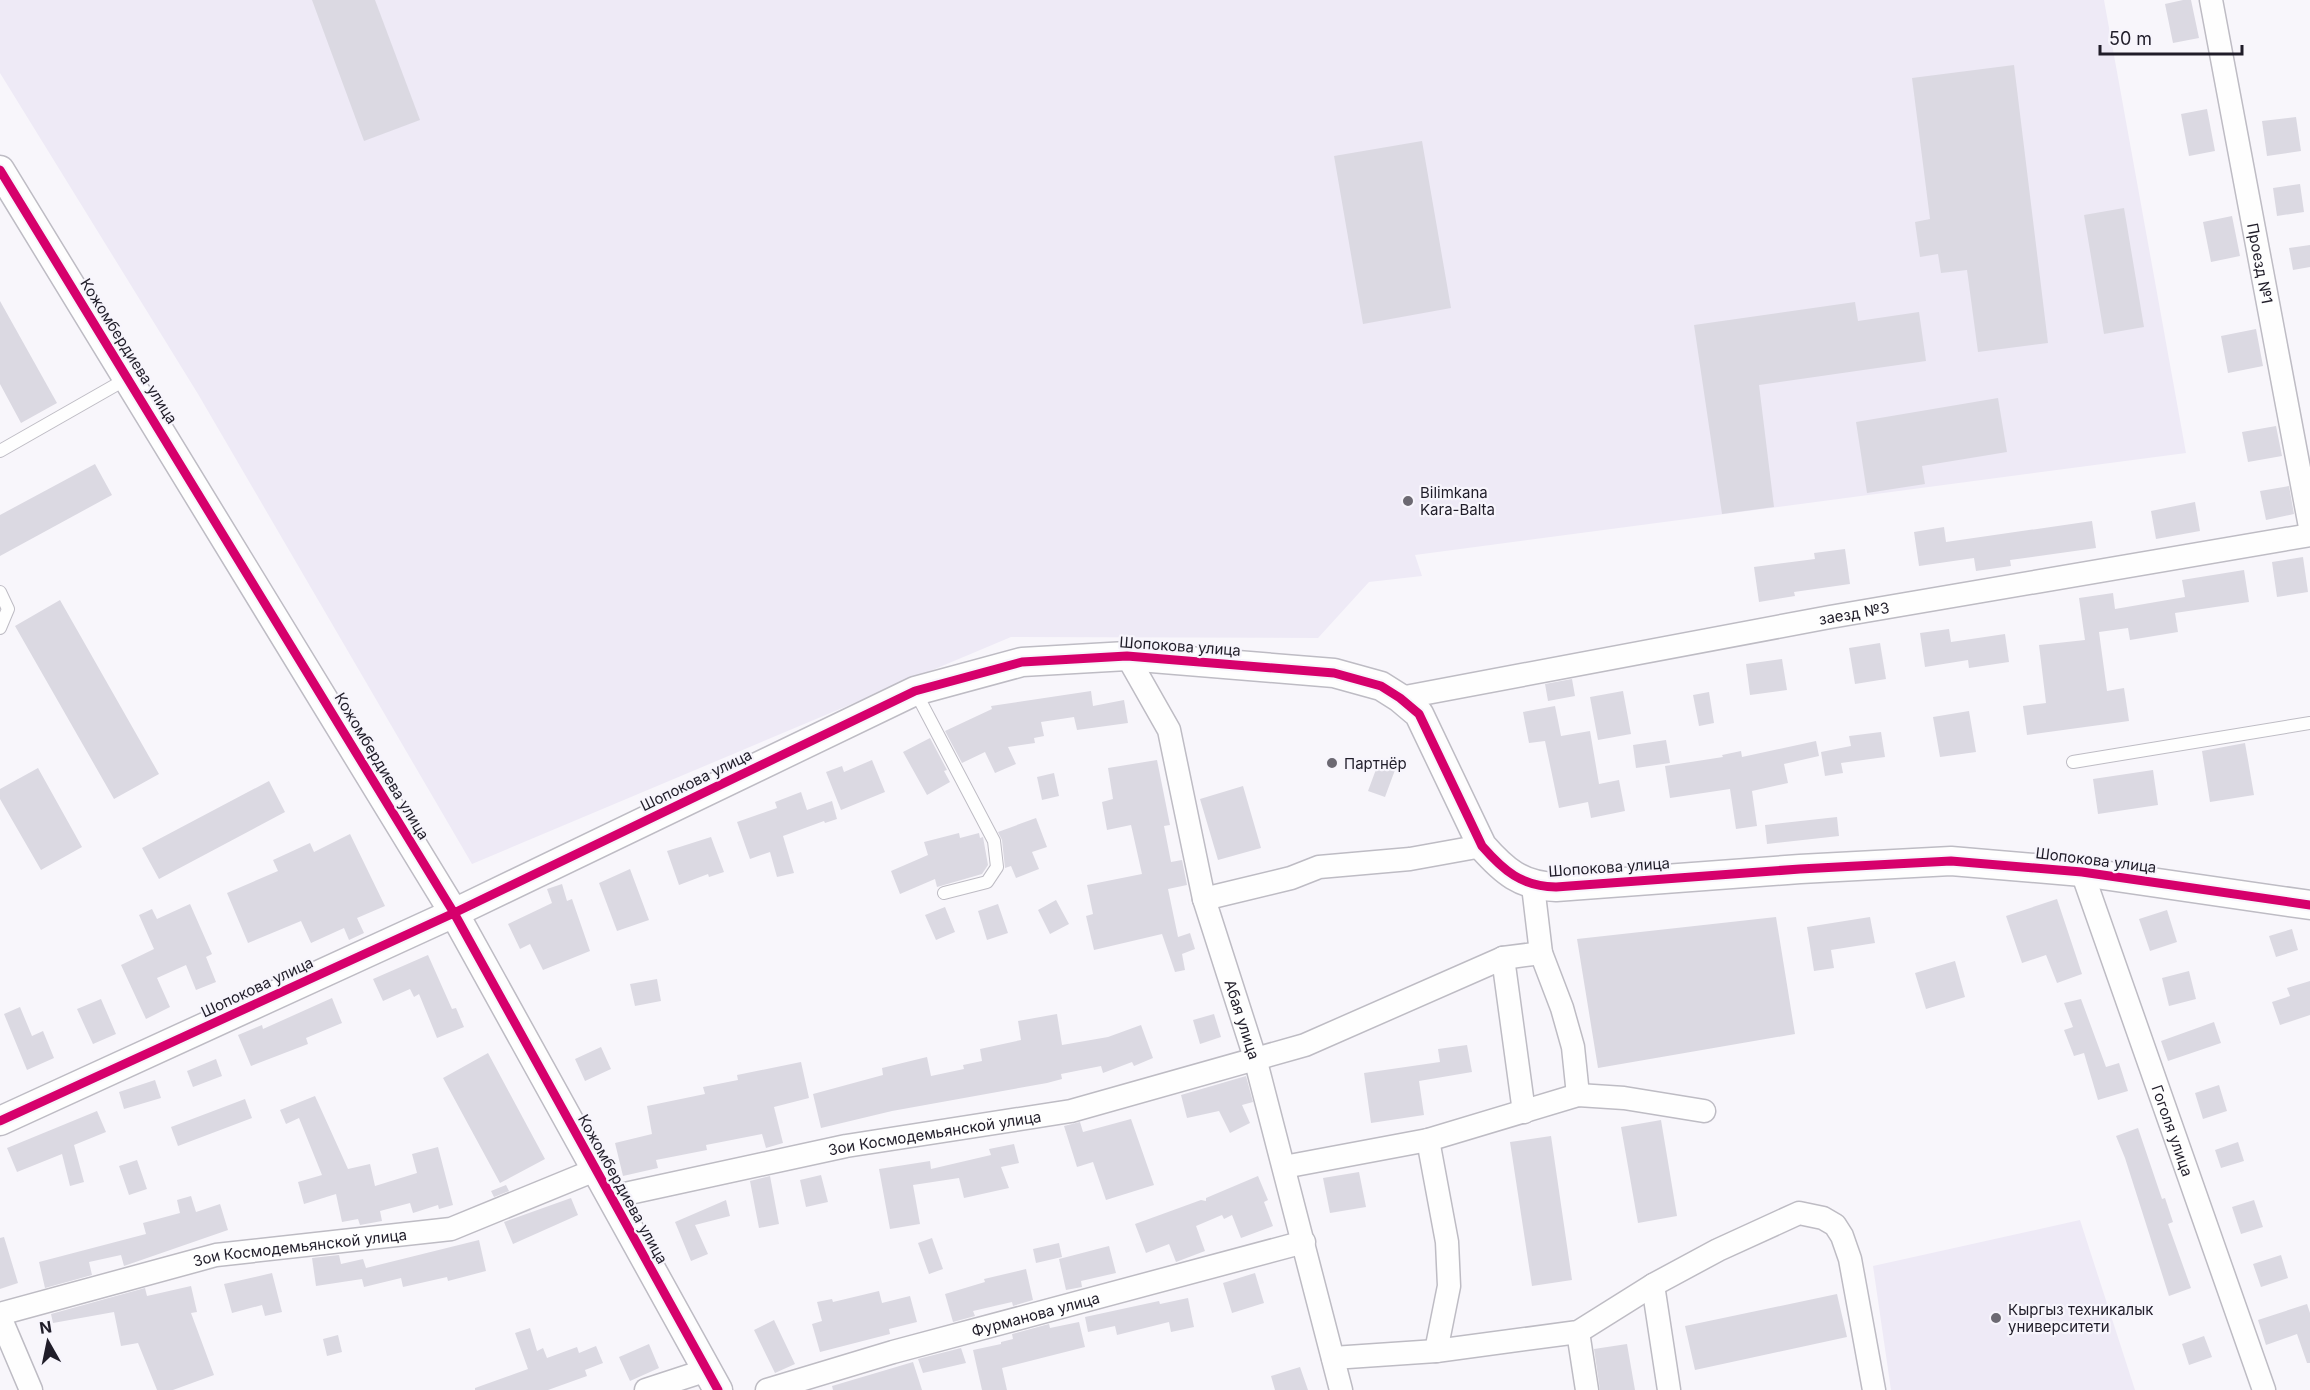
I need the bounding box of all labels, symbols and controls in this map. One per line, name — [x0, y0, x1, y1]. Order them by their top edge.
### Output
scale bar — [2100, 18, 2242, 56]
text: 50 m — [2109, 28, 2152, 49]
street label: Проезд №1 — [2244, 222, 2277, 305]
street label: Кожомбердиева улица — [76, 275, 182, 427]
place label: Bilimkana Kara-Balta — [1420, 483, 1495, 519]
marker: Bilimkana Kara-Balta — [1401, 494, 1415, 508]
street label: заезд №3 — [1817, 598, 1891, 628]
street label: Шопокова улица — [1119, 632, 1241, 660]
street label: Кожомбердиева улица — [331, 689, 433, 843]
street label: Шопокова улица — [637, 745, 755, 815]
place label: Партнёр — [1344, 754, 1407, 773]
marker: Партнёр — [1325, 756, 1339, 770]
street label: Шопокова улица — [2034, 843, 2158, 877]
street label: Шопокова улица — [1548, 853, 1670, 881]
street label: Шопокова улица — [198, 953, 316, 1021]
street label: Абая улица — [1221, 977, 1264, 1062]
street label: Гоголя улица — [2148, 1082, 2198, 1179]
street label: Зои Космодемьянской улица — [826, 1106, 1042, 1159]
street label: Кожомбердиева улица — [574, 1111, 672, 1267]
street label: Зои Космодемьянской улица — [191, 1224, 408, 1270]
street label: Фурманова улица — [969, 1288, 1101, 1340]
place label: Кыргыз техникалык университети — [2008, 1300, 2153, 1336]
marker: Кыргыз техникалык университети — [1989, 1311, 2003, 1325]
north arrow — [18, 1312, 78, 1372]
text: N — [38, 1316, 53, 1338]

